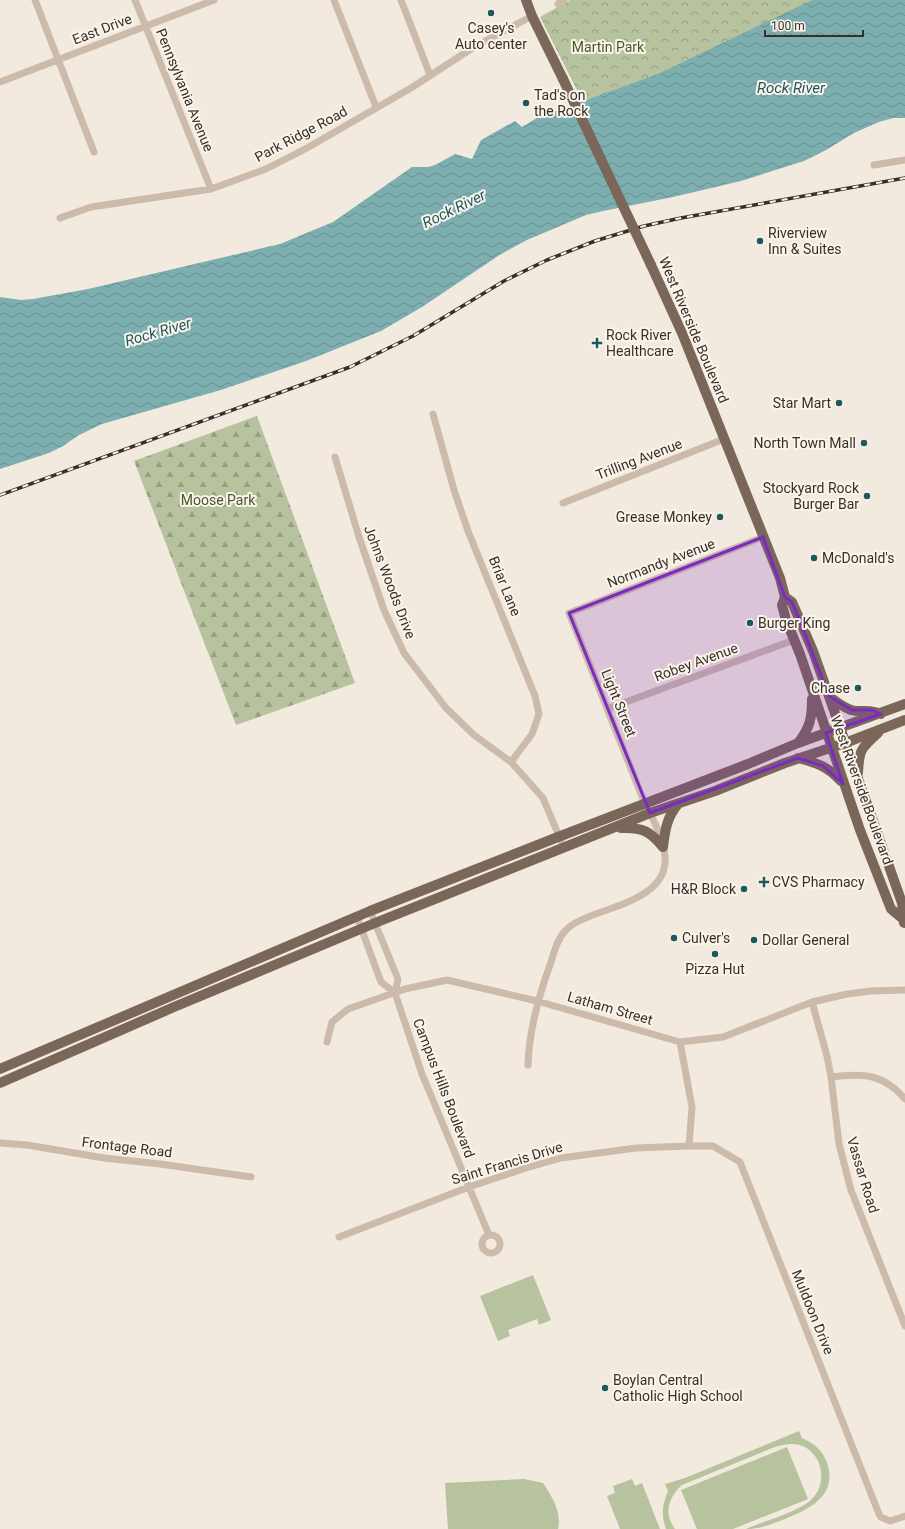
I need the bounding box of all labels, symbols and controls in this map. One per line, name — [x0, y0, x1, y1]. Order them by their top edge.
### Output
marker: Casey's Auto center — [486, 8, 496, 18]
street label: East Drive — [70, 10, 134, 48]
scale bar — [765, 12, 863, 38]
text: 100 m — [771, 19, 805, 33]
place label: Casey's Auto center — [455, 20, 527, 52]
street label: Pennsylvania Avenue — [153, 26, 217, 154]
park label: Martin Park — [572, 39, 645, 55]
water label: Rock River — [757, 79, 826, 97]
place label: Tad's on the Rock — [534, 87, 589, 119]
marker: Tad's on the Rock — [521, 98, 531, 108]
street label: Park Ridge Road — [252, 103, 350, 165]
water label: Rock River — [419, 186, 489, 232]
place label: Riverview Inn & Suites — [768, 225, 842, 257]
marker: Riverview Inn & Suites — [755, 236, 765, 246]
street label: West Riverside Boulevard — [656, 255, 732, 405]
water label: Rock River — [123, 314, 194, 350]
place label: Rock River Healthcare — [606, 327, 674, 359]
marker: Rock River Healthcare — [591, 337, 603, 349]
place label: Star Mart — [773, 395, 831, 411]
marker: Star Mart — [834, 398, 844, 408]
street label: Trilling Avenue — [594, 435, 684, 483]
place label: North Town Mall — [753, 435, 856, 451]
marker: North Town Mall — [859, 438, 869, 448]
place label: Stockyard Rock Burger Bar — [763, 480, 860, 512]
marker: Stockyard Rock Burger Bar — [862, 491, 872, 501]
park label: Moose Park — [181, 492, 256, 508]
place label: Grease Monkey — [616, 509, 712, 525]
marker: Grease Monkey — [715, 512, 725, 522]
street label: Johns Woods Drive — [361, 523, 419, 641]
street label: Normandy Avenue — [605, 535, 717, 591]
place label: McDonald's — [822, 550, 895, 566]
marker: McDonald's — [809, 553, 819, 563]
street label: Briar Lane — [486, 554, 524, 618]
place label: Burger King — [758, 615, 830, 631]
marker: Burger King — [745, 618, 755, 628]
street label: Robey Avenue — [652, 639, 740, 685]
street label: Light Street — [598, 667, 640, 740]
place label: Chase — [811, 680, 850, 696]
marker: Chase — [853, 683, 863, 693]
street label: West Riverside Boulevard — [828, 713, 896, 867]
place label: CVS Pharmacy — [772, 874, 865, 890]
marker: CVS Pharmacy — [759, 877, 769, 887]
place label: H&R Block — [671, 881, 737, 897]
marker: H&R Block — [739, 884, 749, 894]
place label: Culver's — [682, 930, 730, 946]
place label: Dollar General — [762, 932, 849, 948]
marker: Culver's — [669, 933, 679, 943]
marker: Dollar General — [749, 935, 759, 945]
marker: Pizza Hut — [710, 949, 720, 959]
place label: Pizza Hut — [685, 961, 745, 977]
street label: Latham Street — [566, 988, 655, 1028]
street label: Campus Hills Boulevard — [410, 1016, 478, 1160]
street label: Frontage Road — [81, 1134, 173, 1160]
street label: Vassar Road — [844, 1135, 882, 1215]
street label: Saint Francis Drive — [449, 1138, 565, 1188]
street label: Muldoon Drive — [789, 1267, 837, 1357]
place label: Boylan Central Catholic High School — [613, 1372, 743, 1404]
marker: Boylan Central Catholic High School — [600, 1383, 610, 1393]

